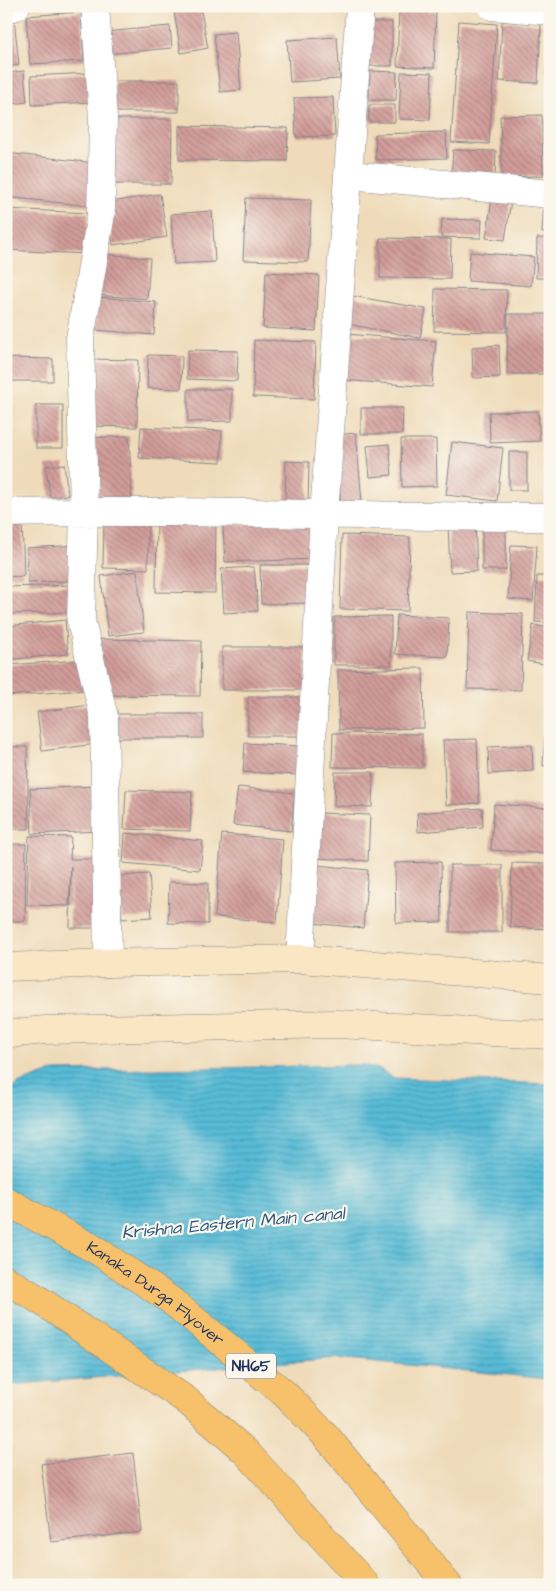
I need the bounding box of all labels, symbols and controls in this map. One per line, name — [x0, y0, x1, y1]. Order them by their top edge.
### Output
water label: Krishna Eastern Main canal — [121, 1201, 348, 1245]
street label: Kanaka Durga Flyover — [83, 1236, 229, 1351]
road number: NH65 — [226, 1354, 276, 1378]

